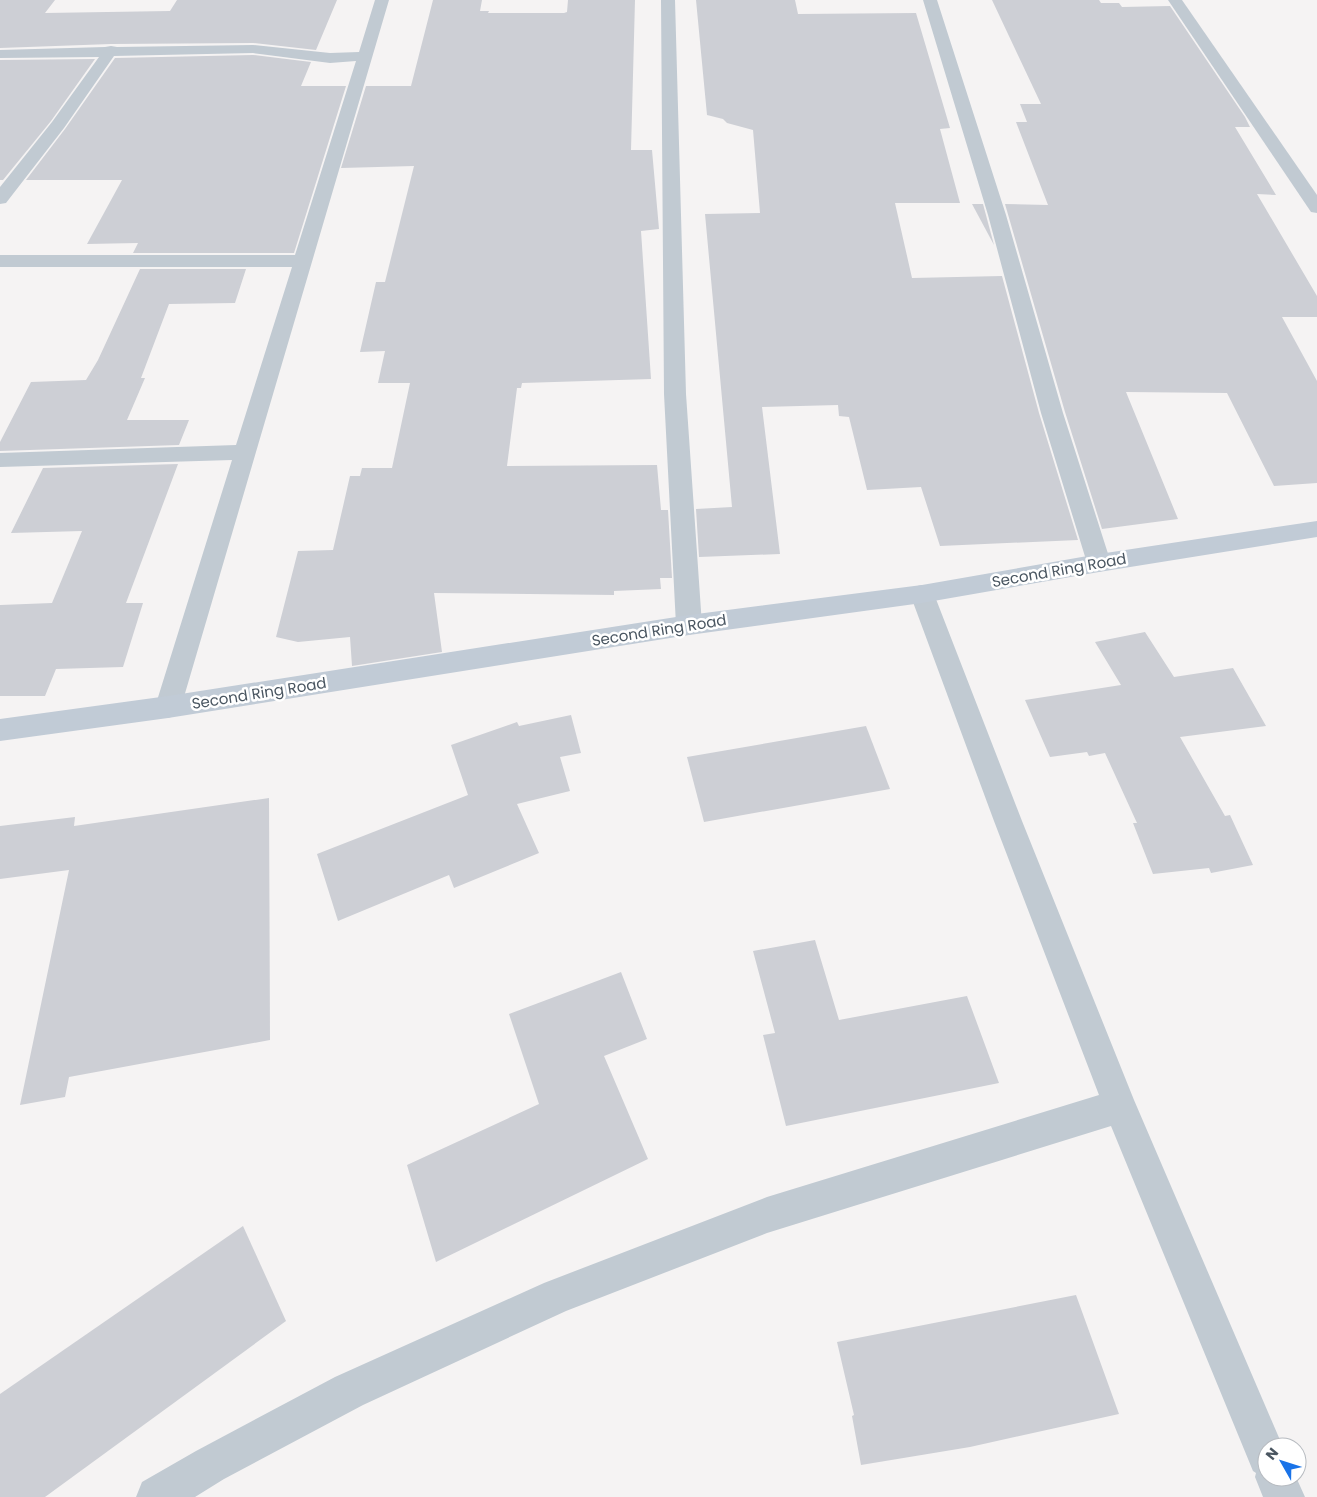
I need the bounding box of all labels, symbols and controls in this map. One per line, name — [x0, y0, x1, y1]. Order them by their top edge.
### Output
street label: Second Ring Road — [990, 548, 1128, 592]
street label: Second Ring Road — [590, 609, 728, 651]
street label: Second Ring Road — [190, 672, 328, 714]
north arrow — [1257, 1437, 1307, 1487]
text: N — [1261, 1443, 1283, 1464]

